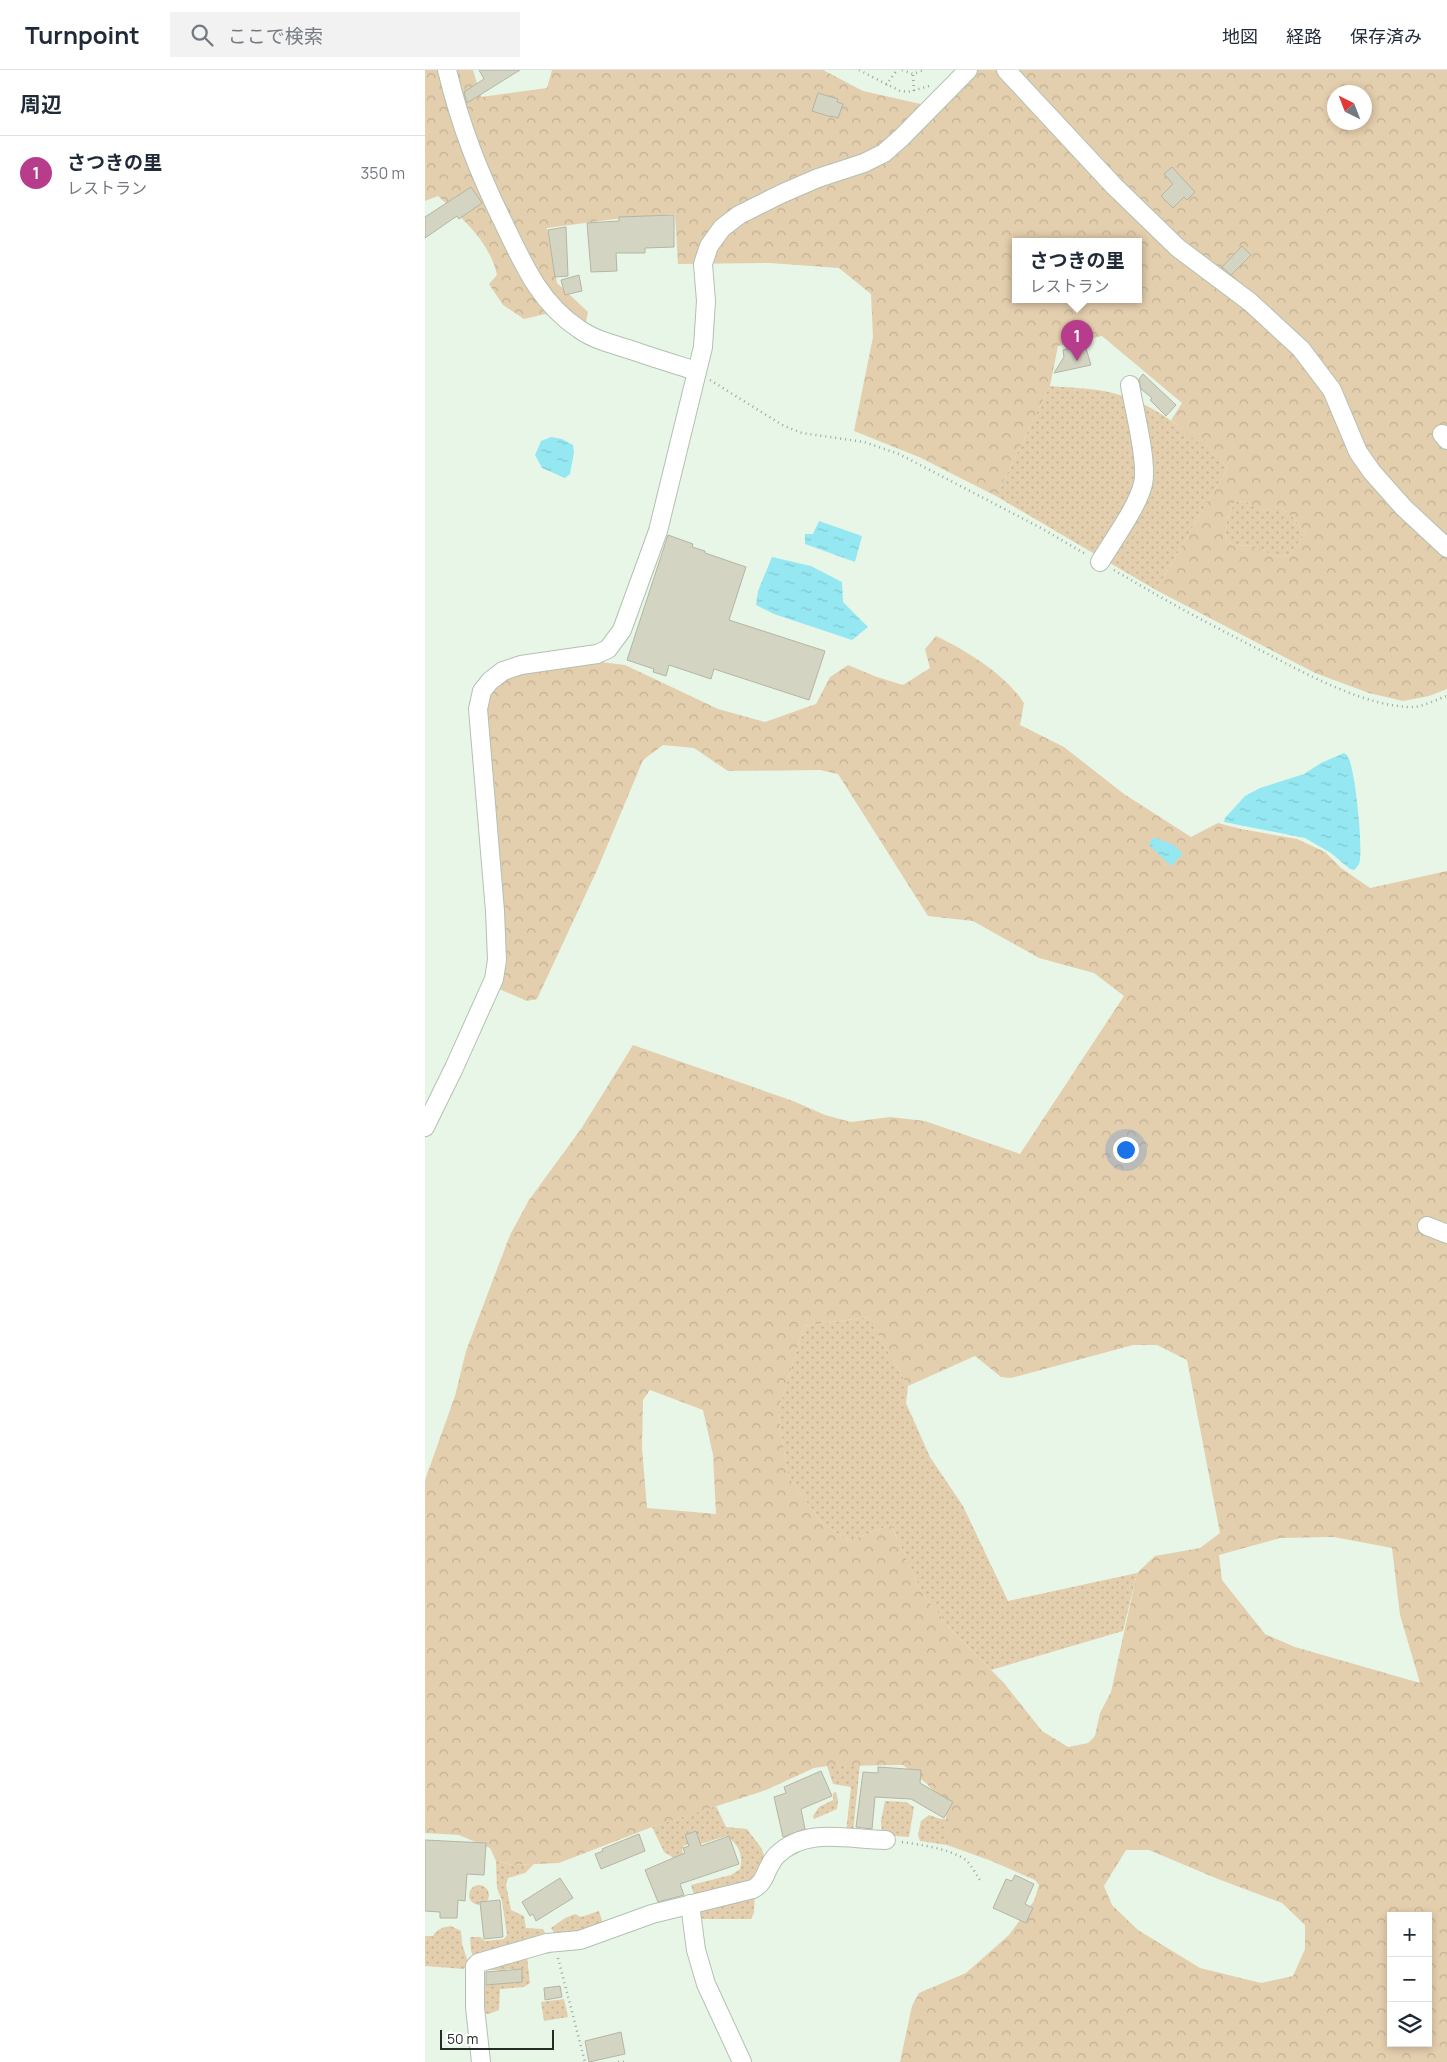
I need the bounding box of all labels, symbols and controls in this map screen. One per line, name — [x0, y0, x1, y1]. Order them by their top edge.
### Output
search box — [170, 12, 520, 57]
text: Turnpoint — [25, 18, 140, 51]
icon: search — [188, 21, 216, 49]
text: ここで検索 — [228, 23, 323, 49]
text: 地図 — [1222, 24, 1258, 48]
text: 経路 — [1286, 24, 1322, 48]
text: 保存済み — [1350, 24, 1422, 48]
north arrow — [1327, 85, 1372, 130]
text: 周辺 — [20, 90, 62, 118]
text: さつきの里 — [67, 149, 162, 175]
text: 1 — [32, 162, 40, 184]
text: 350 m — [360, 162, 405, 184]
text: レストラン — [67, 177, 147, 199]
popup — [1012, 238, 1142, 303]
text: さつきの里 — [1029, 247, 1125, 273]
text: レストラン — [1029, 275, 1110, 297]
pin: 1 — [1061, 320, 1093, 361]
your location — [1113, 1137, 1139, 1163]
map controls — [1387, 1912, 1432, 2047]
button: + — [1387, 1912, 1432, 1957]
button: − — [1387, 1957, 1432, 2002]
button: layers — [1387, 2002, 1432, 2047]
scale bar — [440, 2027, 554, 2050]
text: 50 m — [447, 2029, 478, 2048]

